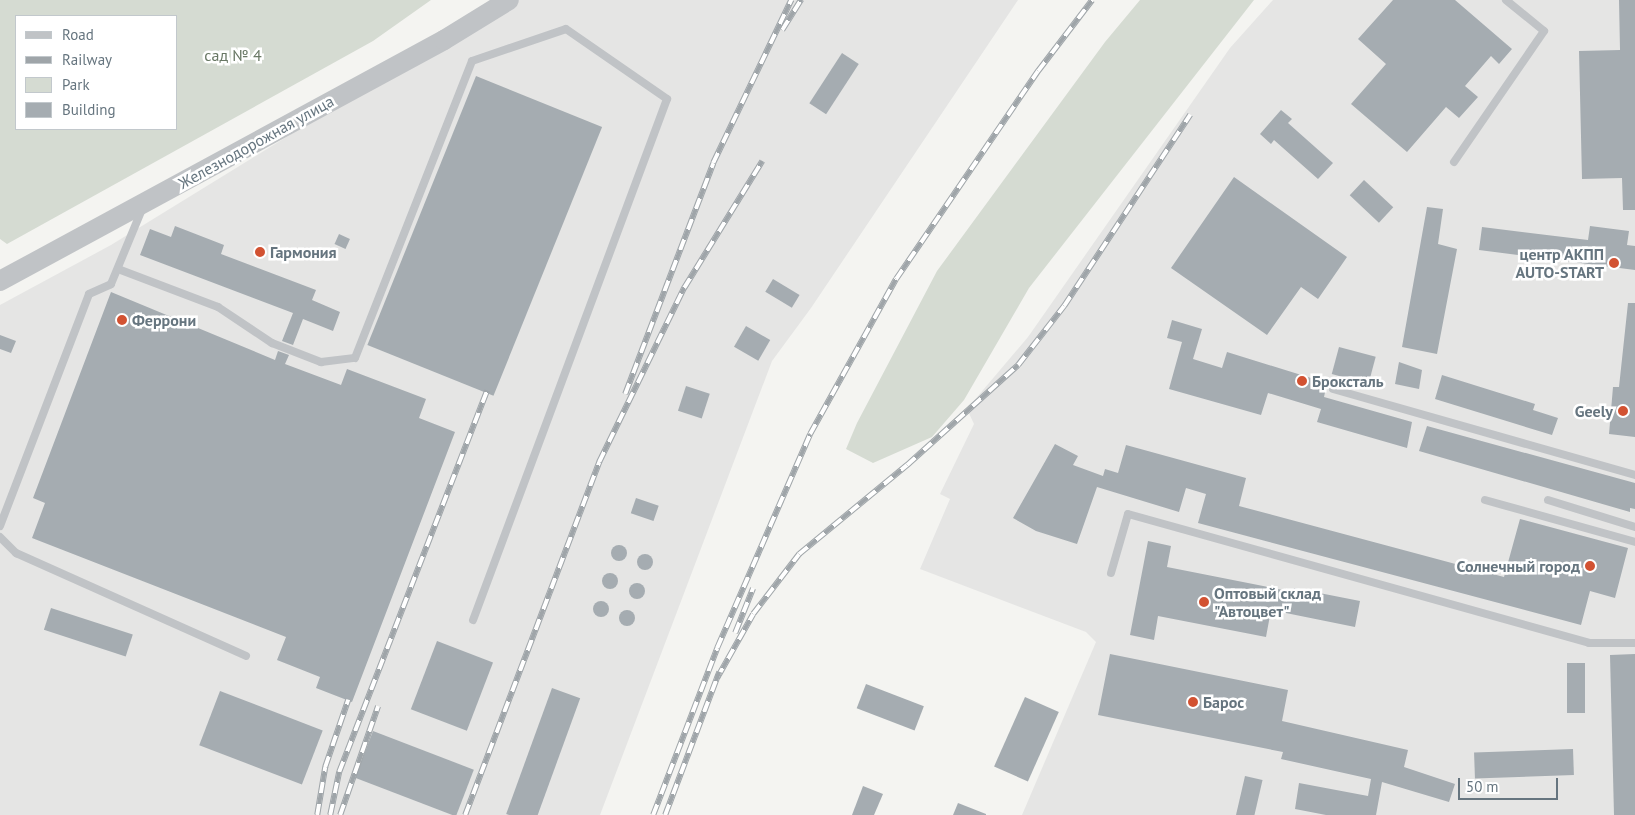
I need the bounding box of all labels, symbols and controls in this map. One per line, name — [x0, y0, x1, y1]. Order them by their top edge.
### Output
legend — [15, 15, 178, 130]
text: Road — [62, 25, 94, 44]
park label: сад № 4 — [204, 45, 262, 65]
text: Railway — [62, 50, 112, 69]
text: Park — [62, 75, 90, 94]
street label: Железнодорожная улица — [175, 91, 337, 193]
text: Building — [62, 100, 116, 119]
place label: Гармония — [270, 242, 337, 262]
place label: центр АКПП AUTO-START — [1515, 244, 1604, 282]
marker: Гармония — [254, 246, 266, 258]
marker: центр АКПП AUTO-START — [1608, 257, 1620, 269]
place label: Феррони — [132, 310, 196, 330]
marker: Феррони — [116, 314, 128, 326]
place label: Броксталь — [1312, 371, 1384, 391]
marker: Броксталь — [1296, 375, 1308, 387]
place label: Geely — [1575, 401, 1613, 421]
marker: Geely — [1617, 405, 1629, 417]
place label: Солнечный город — [1457, 556, 1580, 576]
marker: Солнечный город — [1584, 560, 1596, 572]
place label: Оптовый склад "Автоцвет" — [1214, 583, 1321, 621]
marker: Оптовый склад "Автоцвет" — [1198, 596, 1210, 608]
place label: Барос — [1203, 692, 1244, 712]
marker: Барос — [1187, 696, 1199, 708]
scale bar — [1460, 768, 1560, 800]
text: 50 m — [1466, 777, 1499, 796]

